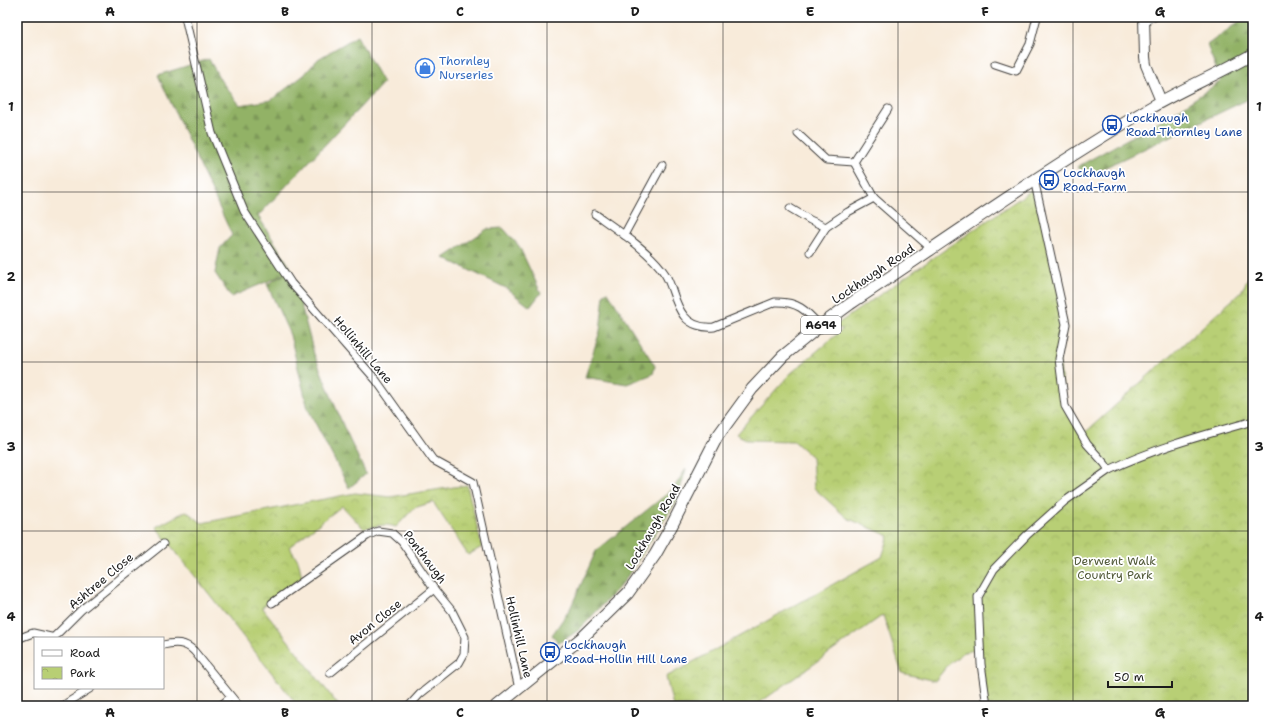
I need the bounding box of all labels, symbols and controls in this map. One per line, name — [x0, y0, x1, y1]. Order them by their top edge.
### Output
text: A — [105, 3, 115, 20]
text: B — [281, 3, 289, 20]
text: C — [456, 3, 464, 20]
text: D — [630, 3, 640, 20]
text: E — [806, 3, 815, 20]
text: F — [981, 3, 989, 20]
text: G — [1155, 3, 1166, 20]
place label: Thornley Nurseries — [439, 53, 493, 83]
shop icon: Thornley Nurseries — [414, 57, 436, 79]
text: 1 — [8, 98, 14, 115]
text: 1 — [1256, 98, 1262, 115]
place label: Lockhaugh Road-Thornley Lane — [1126, 110, 1243, 140]
bus stop icon: Lockhaugh Road-Thornley Lane — [1101, 114, 1123, 136]
place label: Lockhaugh Road-Farm — [1063, 165, 1127, 195]
bus stop icon: Lockhaugh Road-Farm — [1038, 169, 1060, 191]
street label: Lockhaugh Road — [828, 240, 918, 308]
text: 2 — [6, 268, 16, 285]
text: 2 — [1254, 268, 1264, 285]
street label: Hollinhill Lane — [330, 313, 396, 387]
road number: A694 — [801, 316, 841, 334]
text: 3 — [6, 438, 16, 455]
text: 3 — [1254, 438, 1264, 455]
street label: Lockhaugh Road — [622, 481, 684, 573]
street label: Ponthaugh — [400, 527, 450, 587]
street label: Ashtree Close — [65, 549, 137, 613]
park label: Derwent Walk Country Park — [1074, 553, 1156, 583]
street label: Hollinhill Lane — [502, 595, 536, 680]
street label: Avon Close — [345, 596, 405, 648]
text: 4 — [6, 608, 16, 625]
text: 4 — [1254, 608, 1264, 625]
legend — [34, 637, 164, 689]
place label: Lockhaugh Road-Hollin Hill Lane — [564, 637, 688, 667]
bus stop icon: Lockhaugh Road-Hollin Hill Lane — [539, 641, 561, 663]
text: Road — [70, 645, 101, 661]
scale bar — [1108, 663, 1172, 689]
text: Park — [70, 665, 96, 681]
text: 50 m — [1114, 669, 1144, 685]
text: A — [105, 704, 115, 721]
text: B — [281, 704, 289, 721]
text: C — [456, 704, 464, 721]
text: D — [630, 704, 640, 721]
text: E — [806, 704, 815, 721]
text: F — [981, 704, 989, 721]
text: G — [1155, 704, 1166, 721]

